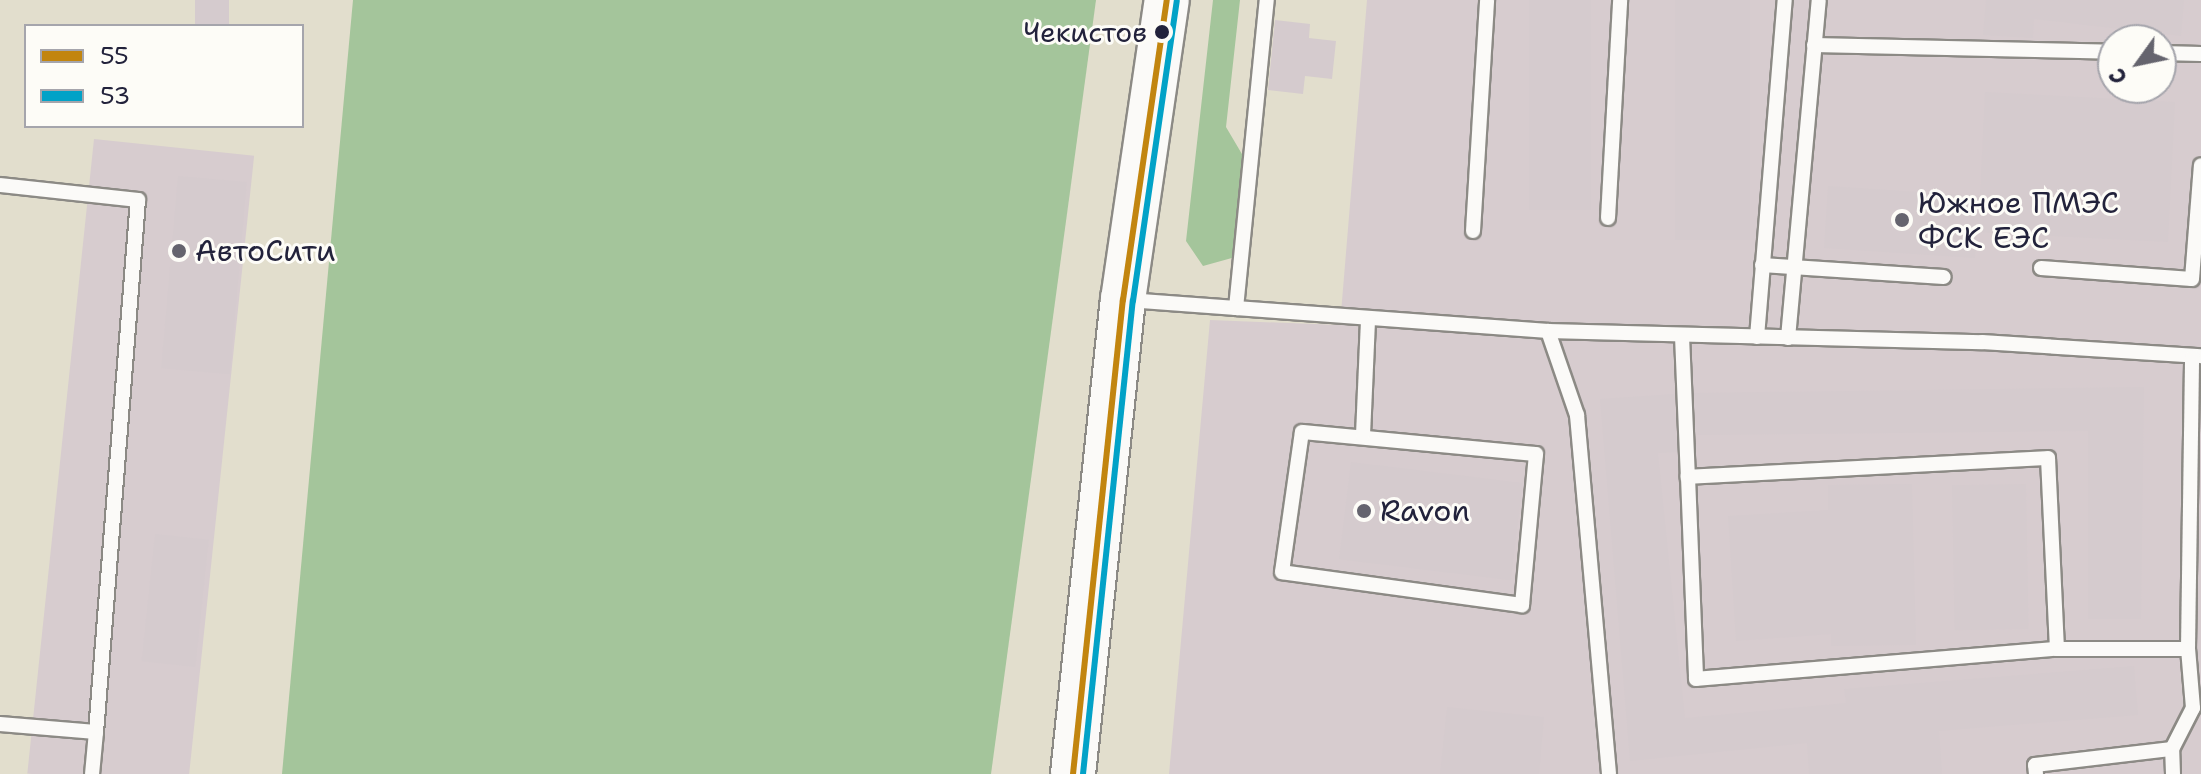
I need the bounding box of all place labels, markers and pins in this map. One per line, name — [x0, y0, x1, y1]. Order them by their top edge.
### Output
place label: Чекистов — [1023, 15, 1147, 49]
marker: Чекистов — [1154, 24, 1170, 40]
place label: Южное ПМЭС ФСК ЕЭС — [1918, 185, 2119, 256]
marker: Южное ПМЭС ФСК ЕЭС — [1893, 211, 1911, 229]
place label: АвтоСити — [195, 233, 336, 269]
marker: АвтоСити — [170, 242, 188, 260]
place label: Ravon — [1380, 493, 1470, 529]
marker: Ravon — [1355, 502, 1373, 520]

